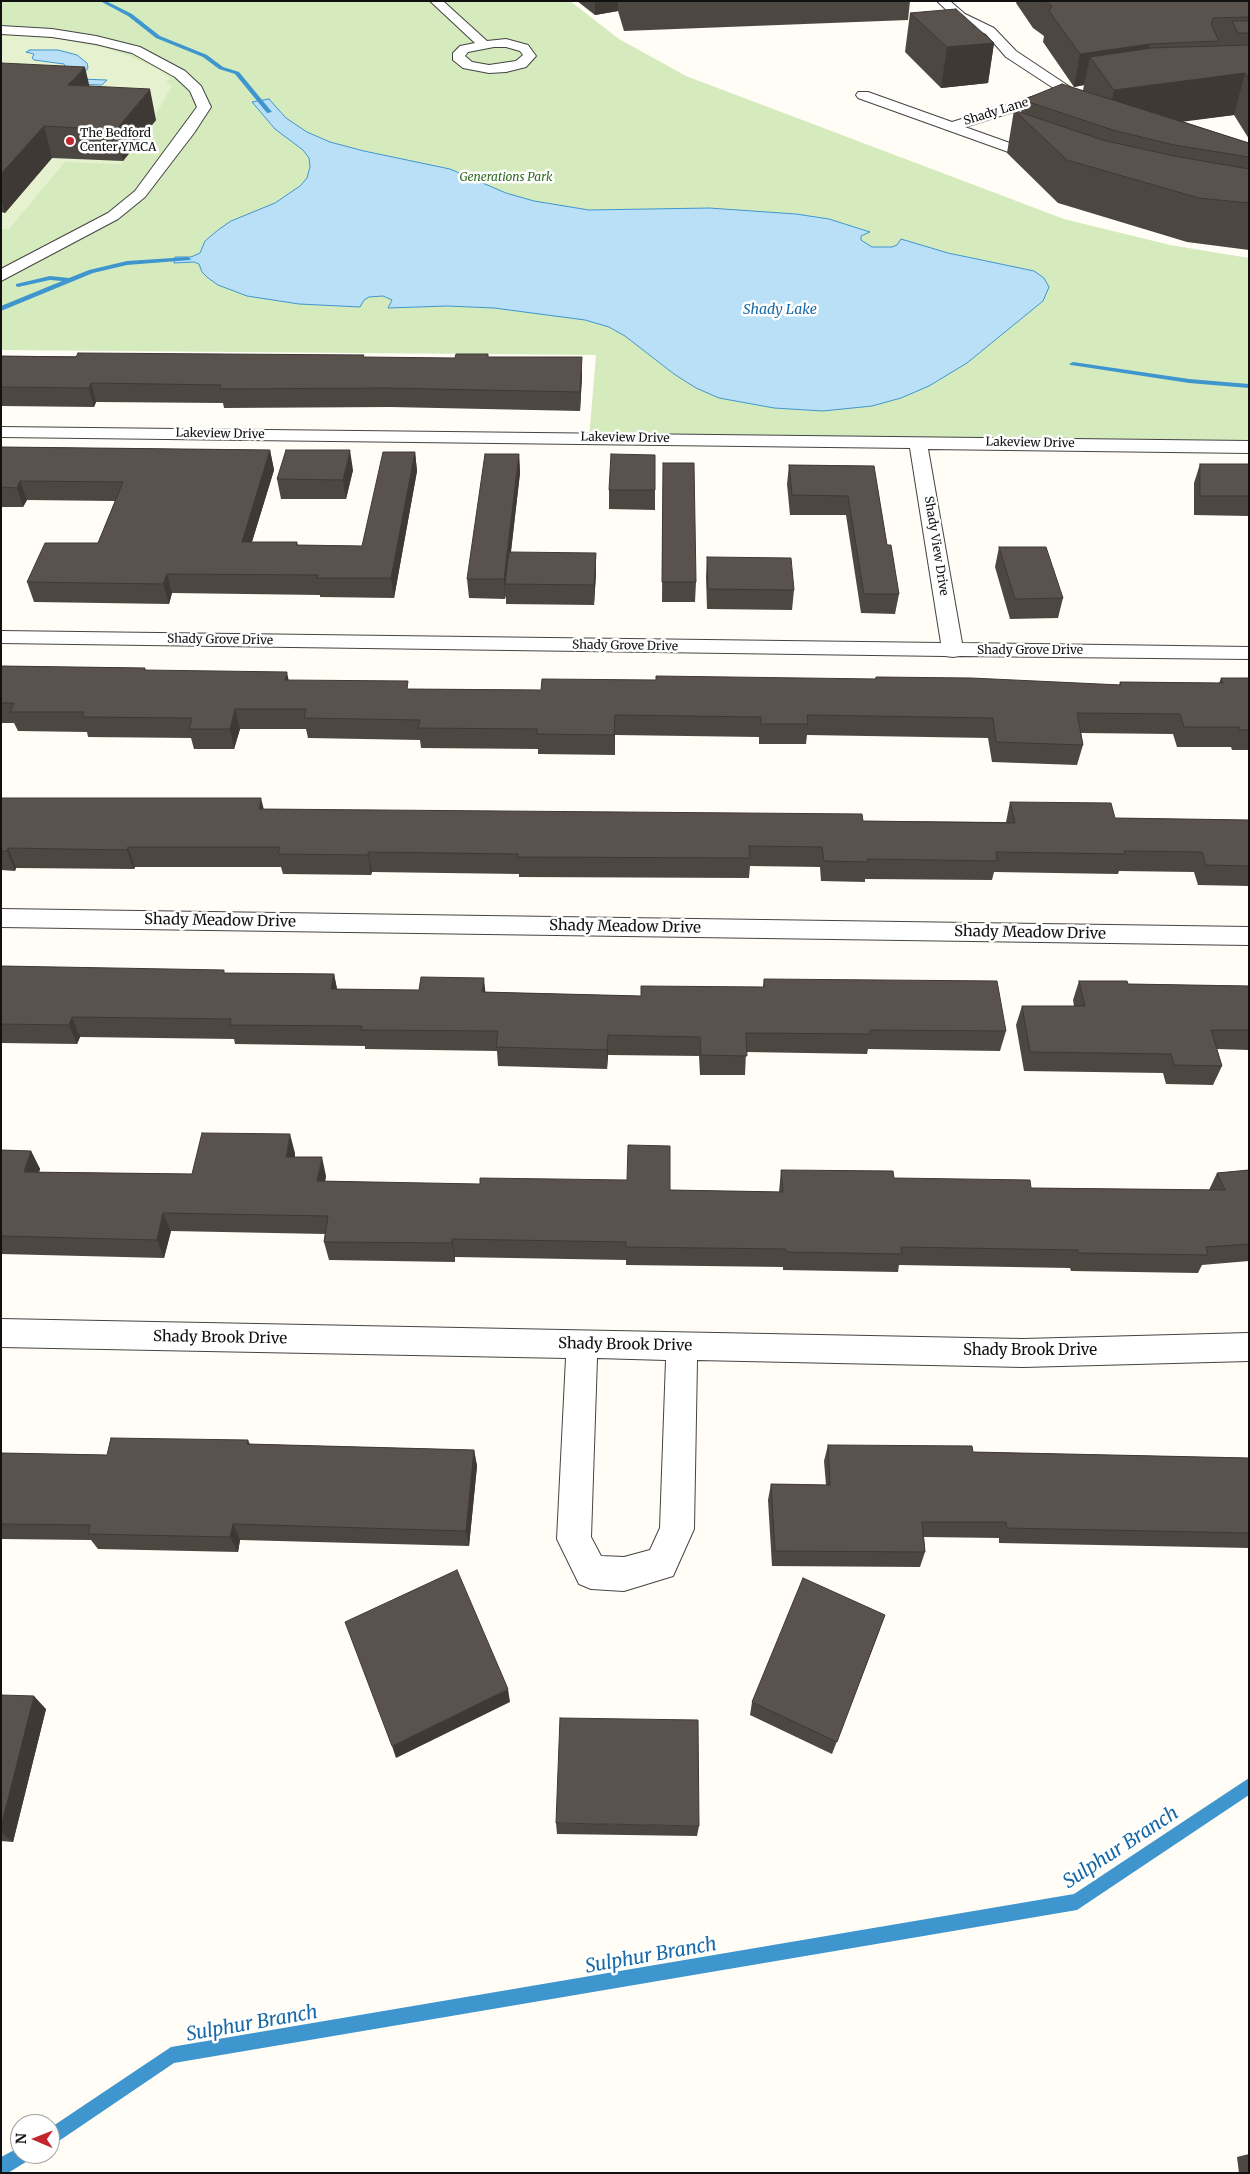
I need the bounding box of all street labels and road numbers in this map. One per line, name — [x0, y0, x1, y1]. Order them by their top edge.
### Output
street label: Shady Lane — [962, 95, 1030, 129]
street label: Lakeview Drive — [175, 426, 265, 442]
street label: Lakeview Drive — [580, 430, 670, 446]
street label: Lakeview Drive — [985, 435, 1075, 451]
street label: Shady View Drive — [921, 495, 951, 597]
street label: Shady Grove Drive — [167, 632, 273, 648]
street label: Shady Grove Drive — [572, 638, 678, 654]
street label: Shady Grove Drive — [977, 644, 1083, 658]
street label: Shady Meadow Drive — [144, 911, 296, 931]
street label: Shady Meadow Drive — [549, 917, 701, 937]
street label: Shady Meadow Drive — [954, 923, 1106, 943]
street label: Shady Brook Drive — [153, 1328, 287, 1348]
street label: Shady Brook Drive — [558, 1335, 692, 1355]
street label: Shady Brook Drive — [963, 1342, 1097, 1360]

